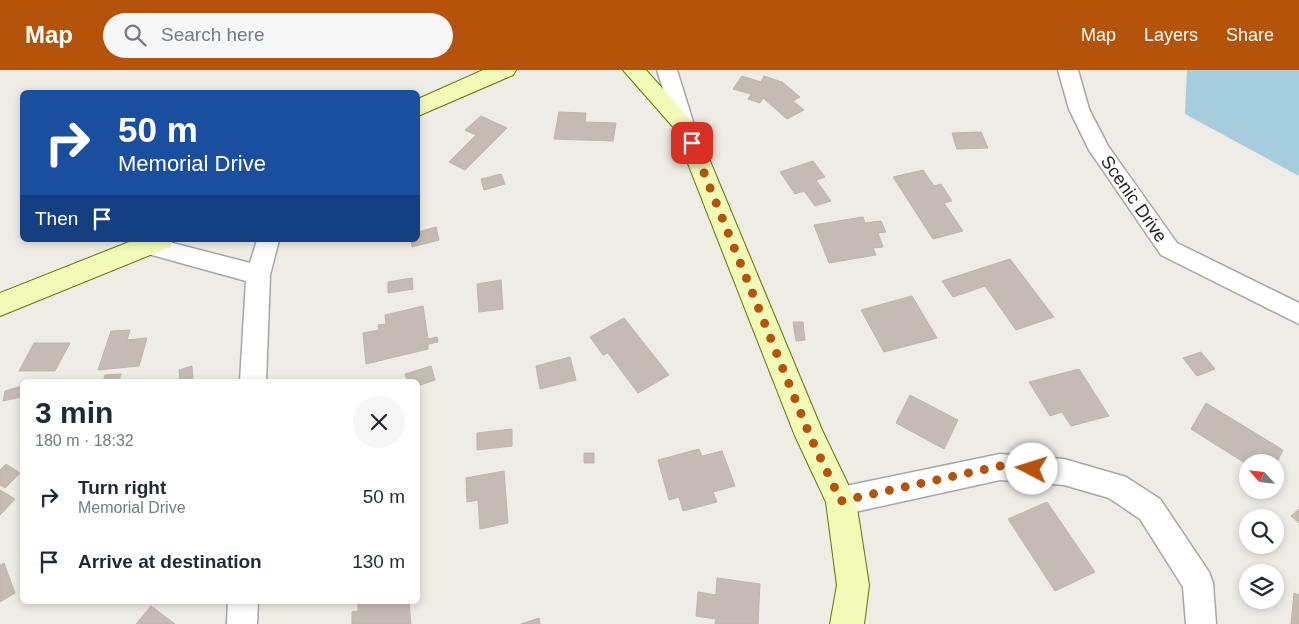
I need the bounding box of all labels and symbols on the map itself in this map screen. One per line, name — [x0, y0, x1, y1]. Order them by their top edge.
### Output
pin — [671, 122, 713, 164]
street label: Scenic Drive — [1097, 152, 1171, 246]
position arrow — [1005, 442, 1057, 494]
north arrow — [1239, 454, 1284, 499]

